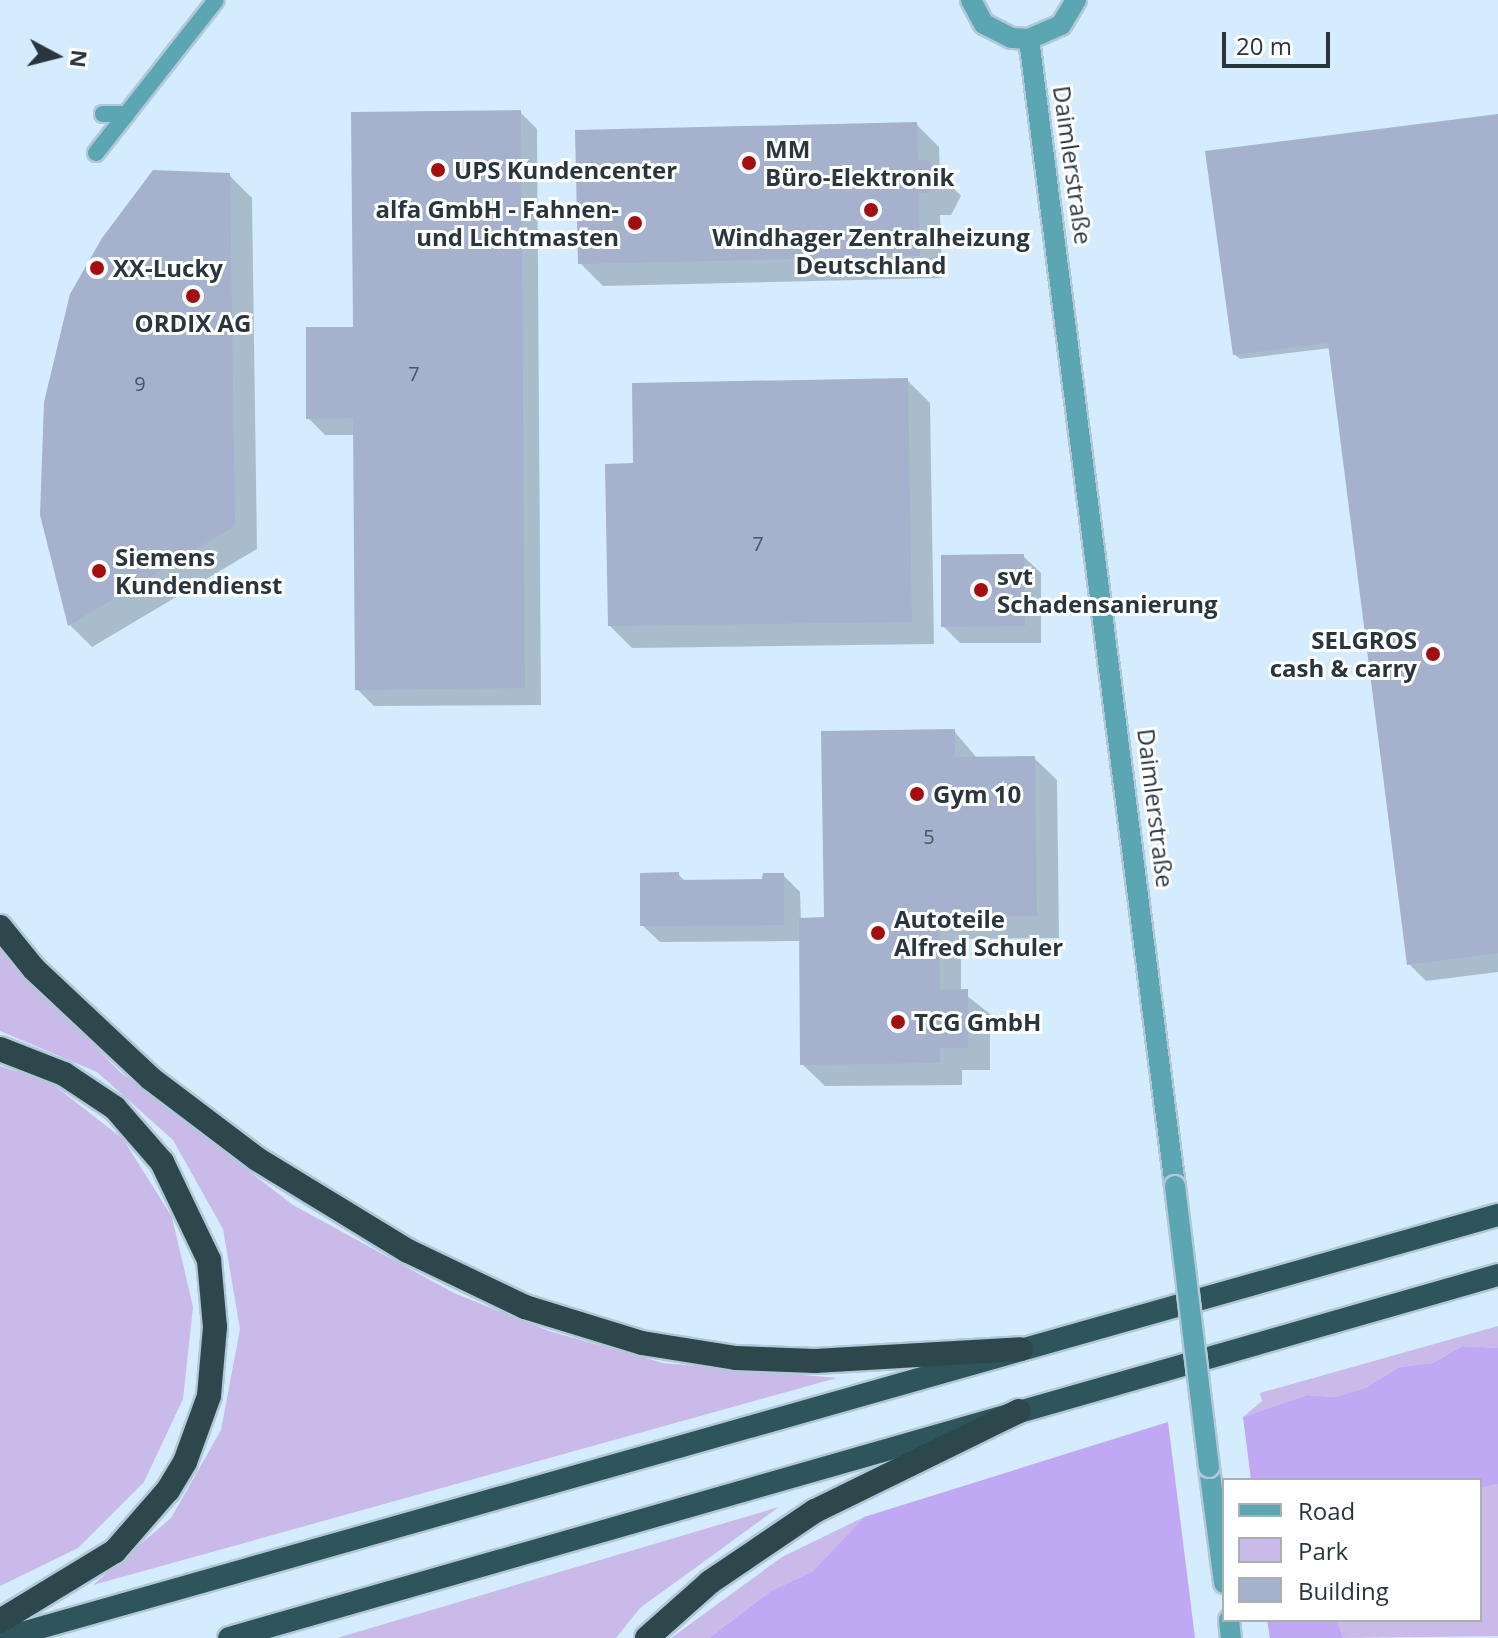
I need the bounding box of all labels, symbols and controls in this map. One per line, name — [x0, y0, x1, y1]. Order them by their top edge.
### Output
north arrow — [16, 16, 96, 96]
scale bar — [1226, 16, 1334, 66]
text: 20 m — [1236, 29, 1292, 62]
text: N — [64, 48, 96, 70]
street label: Daimlerstraße — [1048, 84, 1098, 246]
place label: MM Büro-Elektronik — [765, 135, 954, 191]
marker: MM Büro-Elektronik — [740, 154, 758, 172]
place label: UPS Kundencenter — [454, 156, 677, 184]
marker: UPS Kundencenter — [429, 161, 447, 179]
place label: alfa GmbH - Fahnen- und Lichtmasten — [376, 195, 619, 251]
marker: Windhager Zentralheizung Deutschland — [862, 201, 880, 219]
marker: alfa GmbH - Fahnen- und Lichtmasten — [626, 214, 644, 232]
place label: Windhager Zentralheizung Deutschland — [712, 223, 1030, 279]
place label: XX-Lucky — [113, 254, 223, 282]
marker: XX-Lucky — [88, 259, 106, 277]
marker: ORDIX AG — [184, 287, 202, 305]
place label: ORDIX AG — [135, 309, 251, 337]
house number: 7 — [408, 361, 420, 385]
house number: 9 — [134, 371, 146, 395]
house number: 7 — [752, 531, 764, 555]
place label: Siemens Kundendienst — [115, 543, 282, 599]
marker: Siemens Kundendienst — [90, 562, 108, 580]
place label: svt Schadensanierung — [997, 562, 1218, 618]
marker: svt Schadensanierung — [972, 581, 990, 599]
place label: SELGROS cash & carry — [1270, 626, 1417, 682]
marker: SELGROS cash & carry — [1424, 645, 1442, 663]
street label: Daimlerstraße — [1132, 727, 1180, 889]
place label: Gym 10 — [933, 780, 1021, 808]
marker: Gym 10 — [908, 785, 926, 803]
house number: 5 — [923, 824, 935, 848]
place label: Autoteile Alfred Schuler — [894, 905, 1063, 961]
marker: Autoteile Alfred Schuler — [869, 924, 887, 942]
place label: TCG GmbH — [914, 1008, 1041, 1036]
marker: TCG GmbH — [889, 1013, 907, 1031]
legend — [1222, 1478, 1482, 1622]
text: Road — [1298, 1494, 1355, 1527]
text: Park — [1298, 1534, 1348, 1567]
text: Building — [1298, 1574, 1389, 1607]

